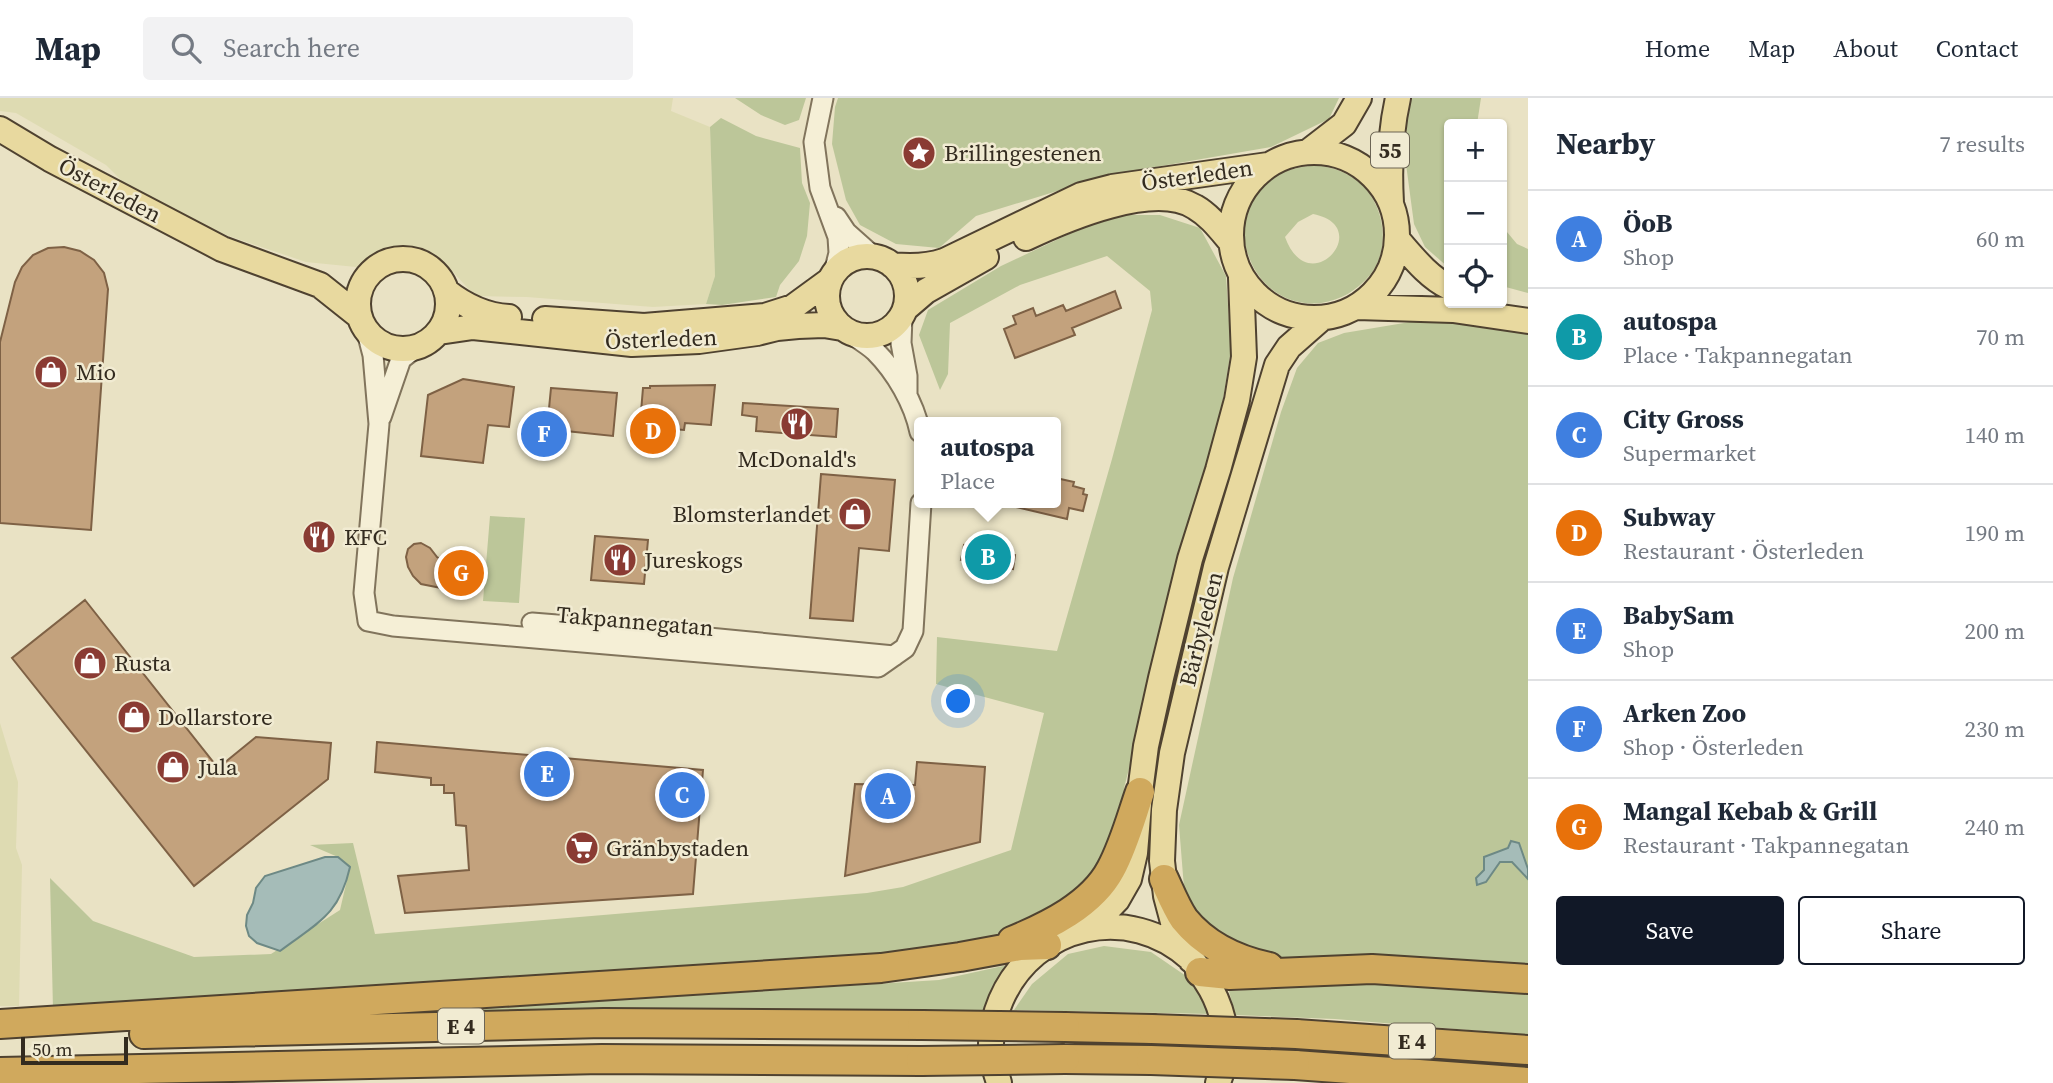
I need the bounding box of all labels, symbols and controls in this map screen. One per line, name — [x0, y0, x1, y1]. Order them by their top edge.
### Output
search box — [143, 17, 633, 80]
text: Map — [35, 26, 101, 71]
icon: search — [167, 29, 205, 67]
text: Search here — [223, 30, 360, 66]
text: Home — [1645, 32, 1710, 65]
text: Map — [1748, 32, 1795, 65]
text: About — [1833, 32, 1898, 65]
text: Contact — [1936, 32, 2018, 65]
map controls — [1444, 119, 1507, 308]
button: + — [1444, 119, 1507, 182]
text: Nearby — [1556, 123, 1655, 164]
text: 7 results — [1939, 128, 2025, 160]
road number: 55 — [1371, 132, 1409, 168]
place icon: Brillingestenen — [900, 134, 938, 172]
place label: Brillingestenen — [944, 137, 1102, 169]
street label: Österleden — [53, 150, 167, 230]
street label: Österleden — [1139, 151, 1255, 199]
button: − — [1444, 182, 1507, 245]
text: ÖoB — [1623, 205, 1672, 241]
text: A — [1571, 223, 1587, 255]
text: 60 m — [1976, 223, 2025, 255]
text: Shop — [1623, 241, 1674, 273]
button: locate — [1444, 245, 1507, 308]
text: autospa — [1623, 303, 1717, 339]
street label: Österleden — [604, 321, 718, 357]
text: B — [1572, 321, 1586, 353]
text: 70 m — [1976, 321, 2025, 353]
text: Place · Takpannegatan — [1623, 339, 1853, 371]
shop icon: Mio — [32, 353, 70, 391]
place label: Mio — [76, 356, 116, 388]
text: City Gross — [1623, 401, 1744, 437]
pin: D — [630, 405, 676, 457]
restaurant icon: McDonald's — [778, 405, 816, 443]
pin: F — [521, 408, 567, 460]
popup — [914, 417, 1061, 508]
text: C — [1572, 419, 1586, 451]
text: 140 m — [1964, 419, 2025, 451]
text: autospa — [940, 429, 1035, 465]
text: Supermarket — [1623, 437, 1756, 469]
place label: McDonald's — [738, 443, 856, 475]
text: Place — [940, 465, 995, 497]
shop icon: Blomsterlandet — [836, 495, 874, 533]
place label: Blomsterlandet — [672, 498, 831, 530]
text: Subway — [1623, 499, 1715, 535]
text: D — [1571, 517, 1587, 549]
text: 190 m — [1964, 517, 2025, 549]
restaurant icon: KFC — [300, 518, 338, 556]
place label: KFC — [344, 521, 387, 553]
pin: B — [965, 531, 1011, 583]
text: Restaurant · Österleden — [1623, 535, 1864, 567]
restaurant icon: Jureskogs — [601, 541, 639, 579]
place label: Jureskogs — [643, 544, 743, 576]
pin: G — [438, 547, 484, 599]
street label: Bärbyleden — [1171, 568, 1231, 690]
text: BabySam — [1623, 597, 1734, 633]
street label: Takpannegatan — [555, 598, 715, 644]
text: E — [1572, 615, 1586, 647]
text: 200 m — [1964, 615, 2025, 647]
text: Shop — [1623, 633, 1674, 665]
shop icon: Rusta — [71, 644, 109, 682]
place label: Rusta — [114, 647, 172, 679]
your location — [941, 684, 975, 718]
text: Arken Zoo — [1623, 695, 1746, 731]
shop icon: Dollarstore — [115, 698, 153, 736]
place label: Dollarstore — [158, 701, 273, 733]
text: F — [1572, 713, 1586, 745]
text: 230 m — [1964, 713, 2025, 745]
text: Shop · Österleden — [1623, 731, 1804, 763]
shop icon: Jula — [154, 748, 192, 786]
pin: E — [524, 748, 570, 800]
place label: Jula — [197, 751, 238, 783]
pin: C — [659, 769, 705, 821]
pin: A — [865, 770, 911, 822]
text: Mangal Kebab & Grill — [1623, 793, 1877, 829]
text: G — [1571, 811, 1587, 843]
text: 240 m — [1964, 811, 2025, 843]
supermarket icon: Gränbystaden — [563, 829, 601, 867]
text: Restaurant · Takpannegatan — [1623, 829, 1909, 861]
place label: Gränbystaden — [606, 832, 749, 864]
button: Save — [1556, 896, 1784, 965]
button: Share — [1798, 896, 2025, 965]
road number: E 4 — [438, 1009, 484, 1044]
road number: E 4 — [1389, 1024, 1435, 1058]
scale bar — [21, 1034, 128, 1066]
text: 50 m — [32, 1036, 73, 1062]

